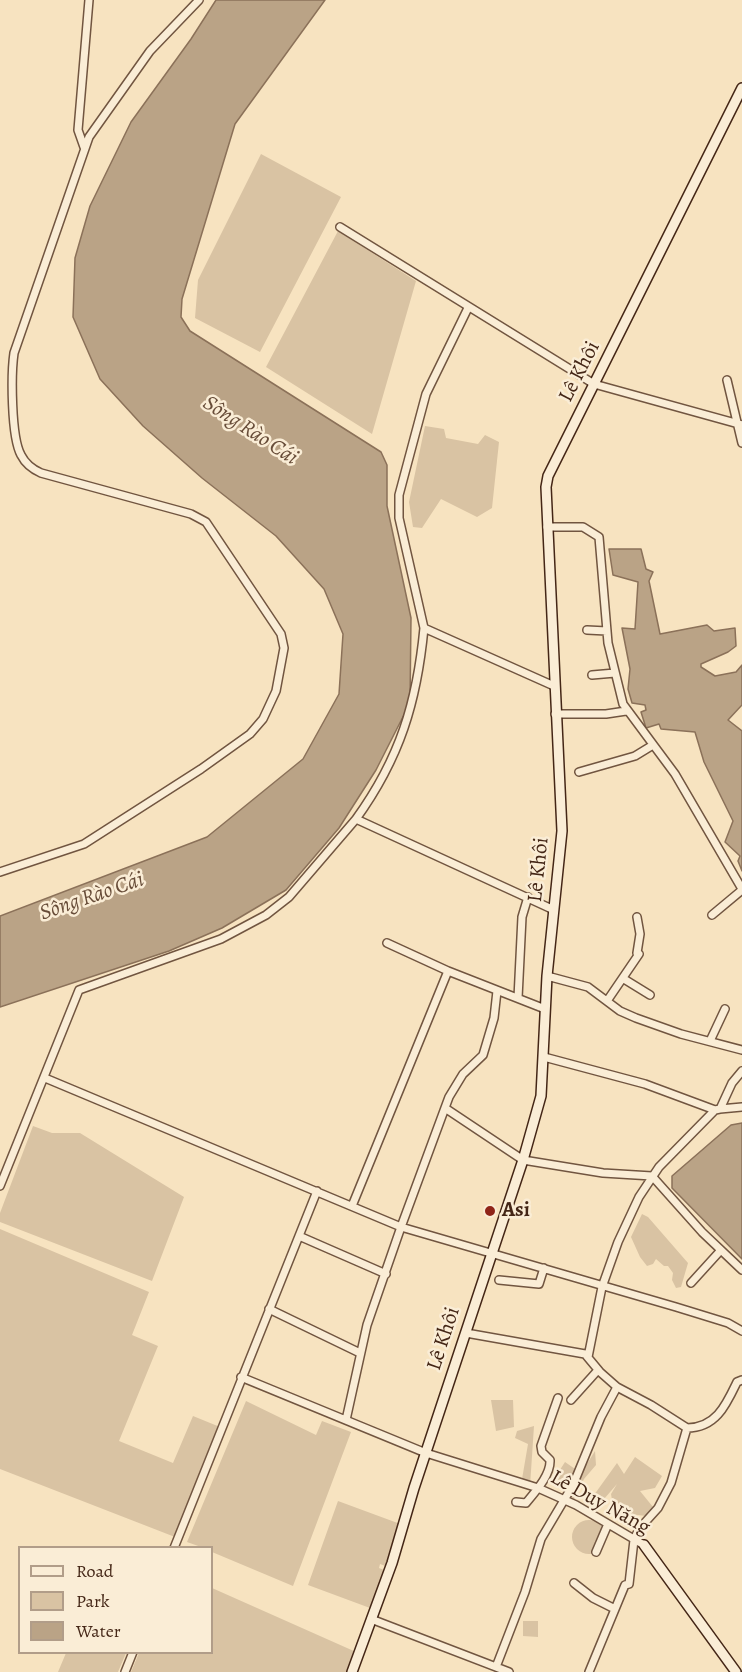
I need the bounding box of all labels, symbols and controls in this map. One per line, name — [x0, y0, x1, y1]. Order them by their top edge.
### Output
street label: Lê Khôi — [554, 337, 606, 407]
water label: Sông Rào Cái — [197, 390, 303, 472]
street label: Lê Khôi — [523, 836, 555, 904]
water label: Sông Rào Cái — [37, 867, 147, 927]
place label: Asi — [502, 1198, 530, 1224]
marker: Asi — [483, 1204, 497, 1218]
street label: Lê Khôi — [422, 1304, 466, 1374]
street label: Lê Duy Năng — [546, 1465, 654, 1541]
legend — [18, 1546, 213, 1654]
text: Road — [76, 1559, 113, 1583]
text: Park — [76, 1589, 110, 1613]
text: Water — [76, 1619, 121, 1643]

